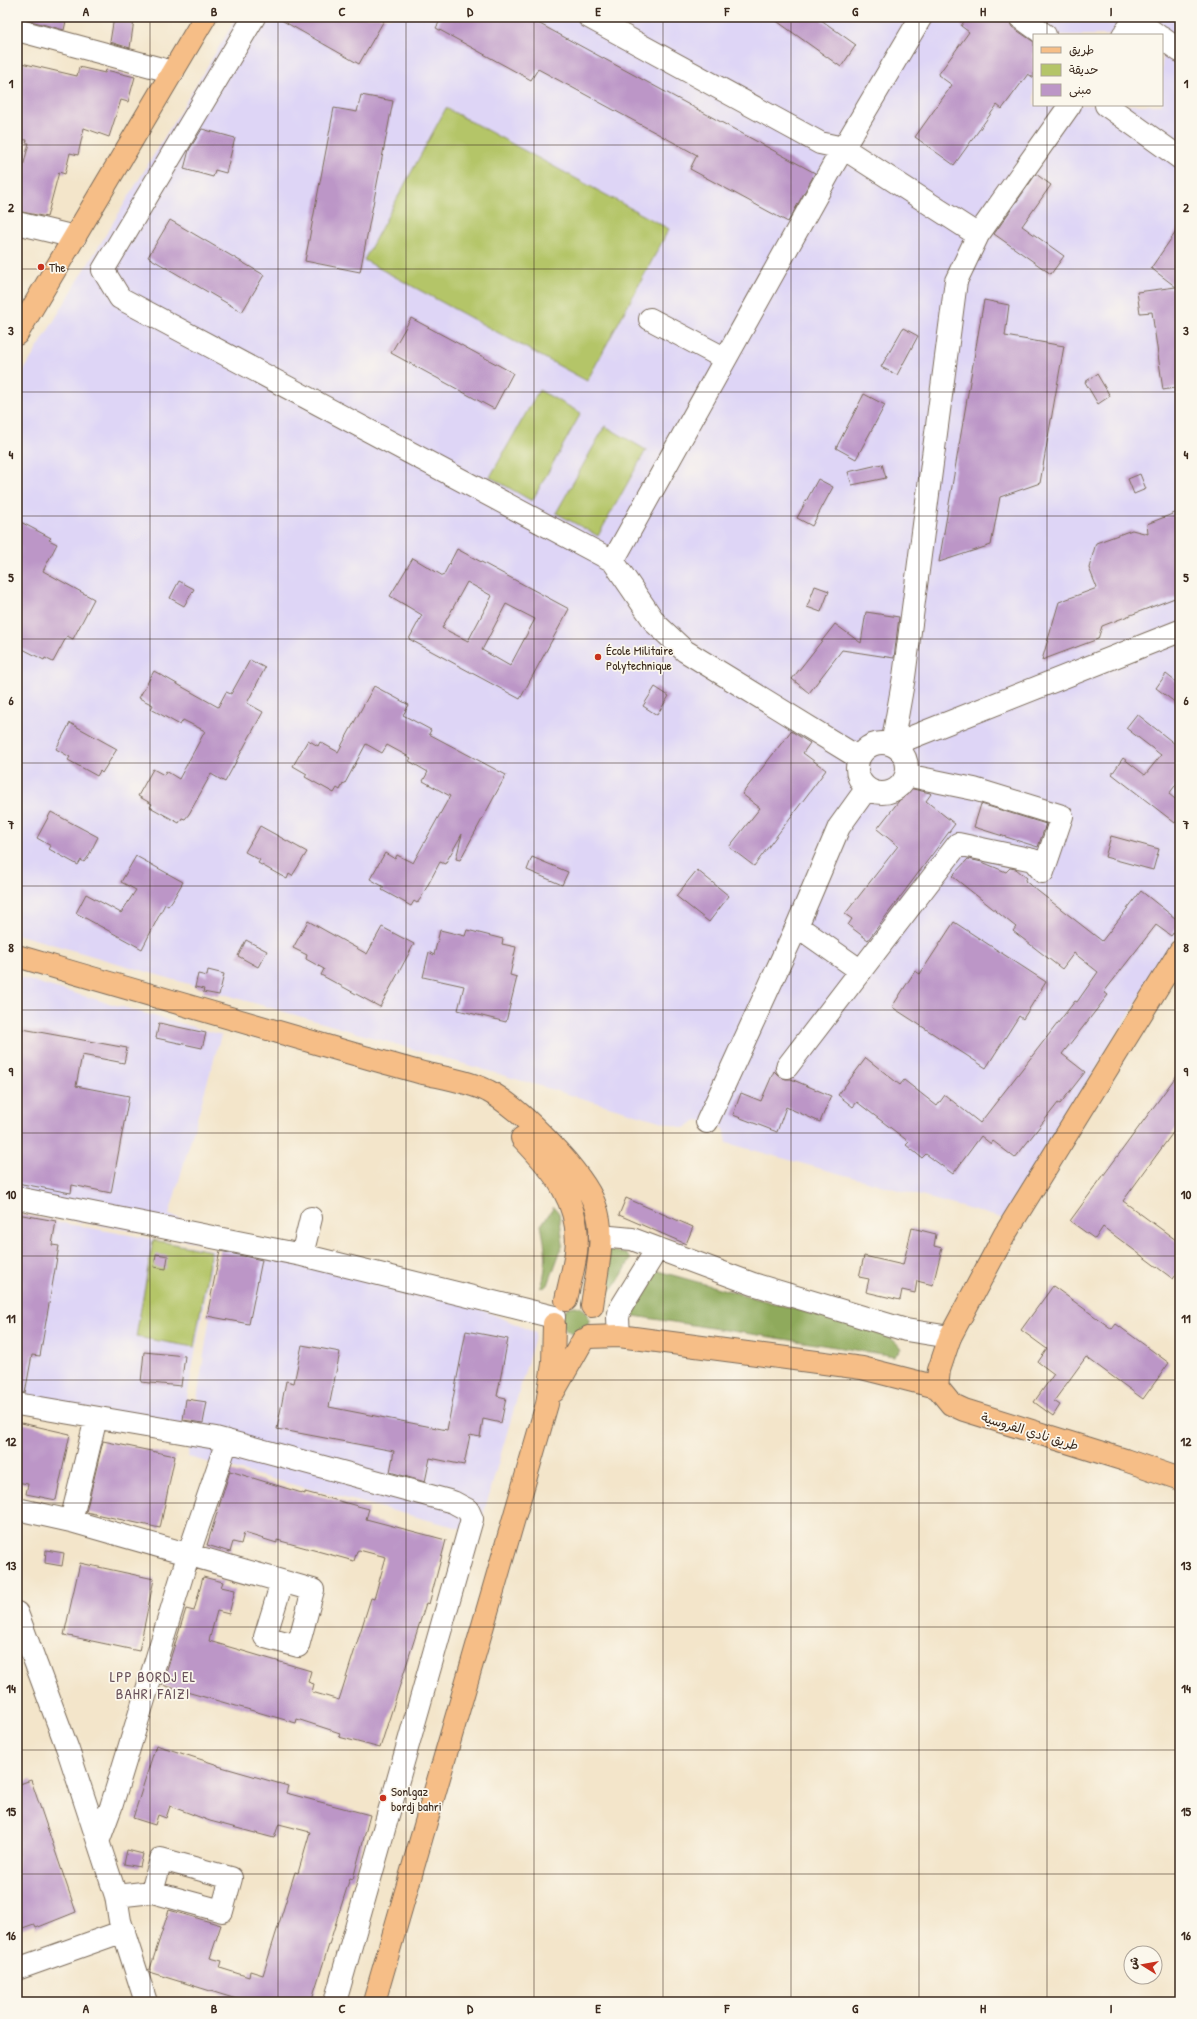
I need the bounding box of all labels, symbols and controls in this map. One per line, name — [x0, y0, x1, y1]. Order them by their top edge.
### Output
text: A — [83, 2, 90, 20]
text: B — [211, 2, 218, 20]
text: C — [338, 2, 346, 20]
text: D — [467, 2, 474, 20]
text: E — [595, 2, 601, 20]
text: F — [724, 2, 731, 20]
text: G — [852, 2, 859, 20]
text: H — [980, 2, 986, 20]
text: I — [1109, 2, 1113, 20]
legend — [1033, 34, 1163, 106]
text: طريق — [1069, 41, 1094, 58]
text: حديقة — [1069, 61, 1098, 78]
text: 1 — [9, 74, 14, 92]
text: 1 — [1184, 74, 1189, 92]
text: مبنى — [1069, 81, 1092, 98]
text: 2 — [8, 198, 15, 216]
text: 2 — [1183, 198, 1190, 216]
place label: The — [49, 258, 66, 276]
marker: The — [36, 262, 46, 272]
text: 3 — [8, 321, 14, 339]
text: 3 — [1183, 321, 1189, 339]
text: 4 — [9, 445, 14, 463]
text: 4 — [1184, 445, 1189, 463]
text: 5 — [8, 568, 14, 586]
text: 5 — [1183, 568, 1189, 586]
place label: École Militaire Polytechnique — [606, 641, 673, 674]
marker: École Militaire Polytechnique — [593, 652, 603, 662]
text: 6 — [8, 691, 14, 709]
text: 6 — [1183, 691, 1189, 709]
text: 7 — [7, 815, 15, 833]
text: 7 — [1182, 815, 1190, 833]
text: 8 — [8, 938, 14, 956]
text: 8 — [1183, 938, 1189, 956]
text: 9 — [9, 1062, 14, 1080]
text: 9 — [1184, 1062, 1189, 1080]
text: 10 — [6, 1185, 16, 1203]
text: 10 — [1181, 1185, 1191, 1203]
text: 11 — [6, 1309, 16, 1327]
text: 11 — [1181, 1309, 1191, 1327]
street label: طريق نادي الفروسية — [979, 1408, 1081, 1455]
text: 12 — [6, 1432, 17, 1450]
text: 12 — [1181, 1432, 1192, 1450]
text: 13 — [6, 1556, 16, 1574]
text: 13 — [1181, 1556, 1191, 1574]
district label: LPP BORDJ EL BAHRI FAIZI — [110, 1666, 196, 1704]
text: 14 — [6, 1679, 16, 1697]
text: 14 — [1181, 1679, 1191, 1697]
place label: Sonlgaz bordj bahri — [391, 1782, 442, 1815]
marker: Sonlgaz bordj bahri — [378, 1793, 388, 1803]
text: 15 — [6, 1802, 17, 1820]
text: 15 — [1181, 1802, 1192, 1820]
text: 16 — [6, 1926, 17, 1944]
text: 16 — [1181, 1926, 1192, 1944]
north arrow — [1123, 1945, 1163, 1985]
text: ش — [1125, 1956, 1141, 1970]
text: A — [83, 1999, 90, 2017]
text: B — [211, 1999, 218, 2017]
text: C — [338, 1999, 346, 2017]
text: D — [467, 1999, 474, 2017]
text: E — [595, 1999, 601, 2017]
text: F — [724, 1999, 731, 2017]
text: G — [852, 1999, 859, 2017]
text: H — [980, 1999, 986, 2017]
text: I — [1109, 1999, 1113, 2017]

